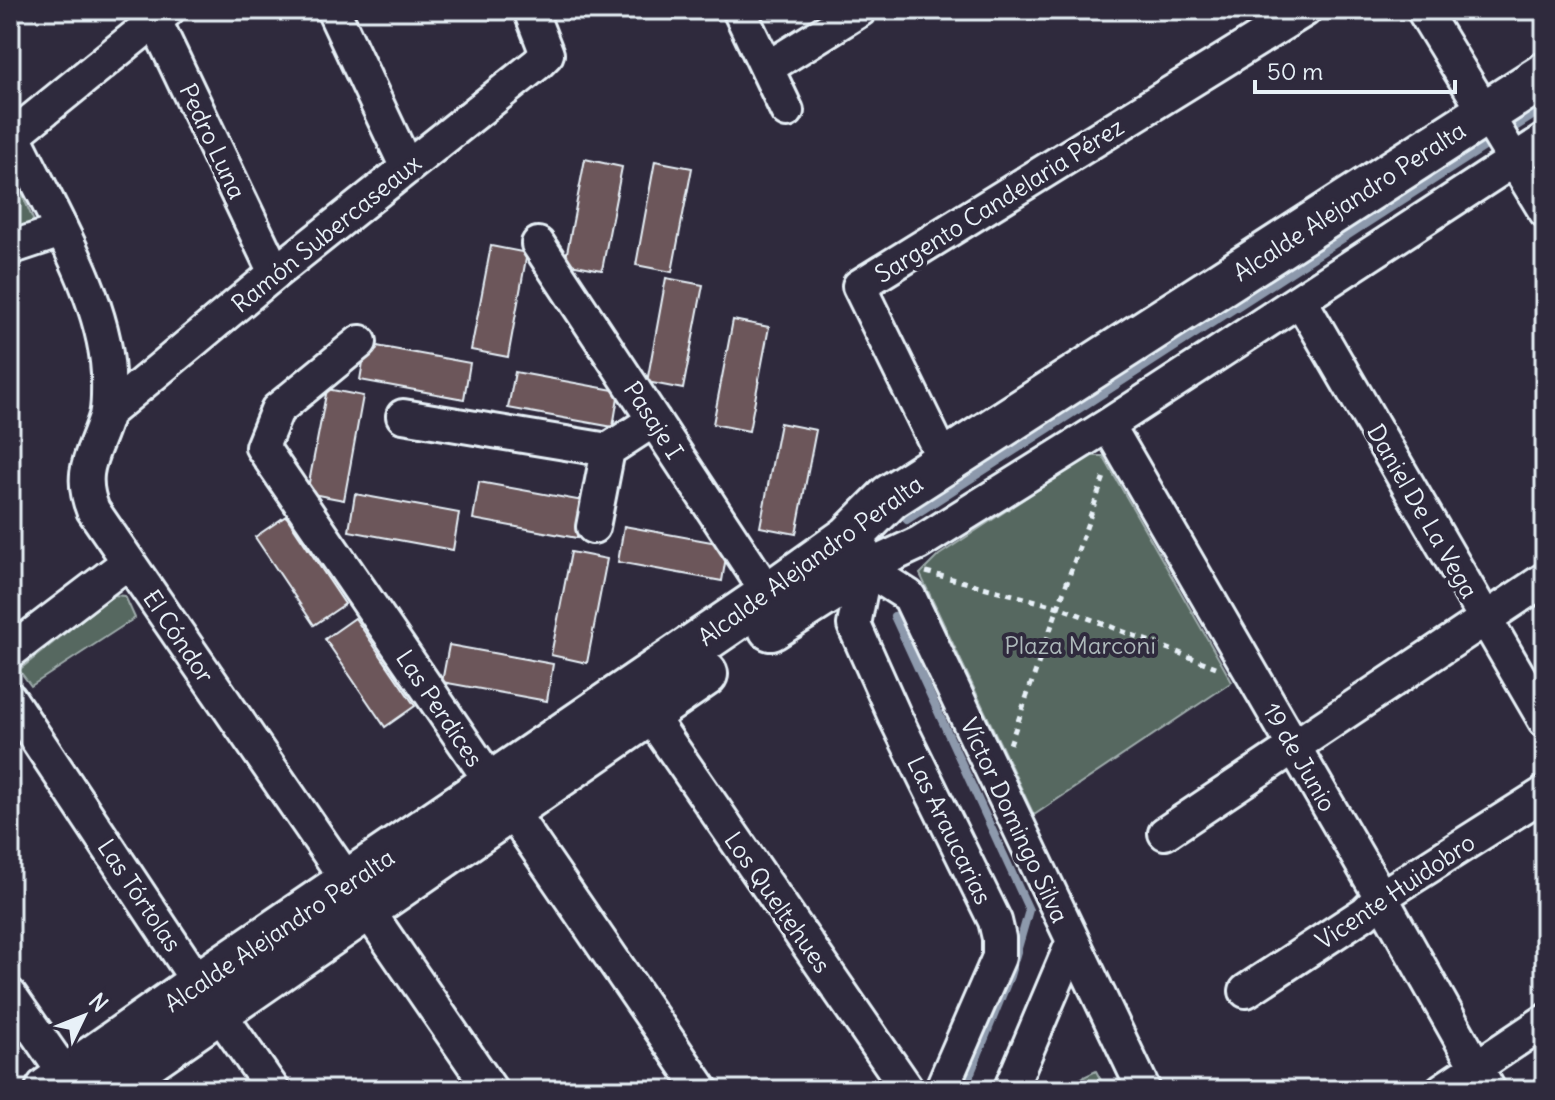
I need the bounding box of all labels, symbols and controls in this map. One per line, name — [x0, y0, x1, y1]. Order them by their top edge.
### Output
scale bar — [1255, 44, 1455, 94]
text: 50 m — [1267, 56, 1323, 86]
street label: Pedro Luna — [173, 79, 253, 203]
street label: Sargento Candelaria Pérez — [869, 111, 1129, 289]
street label: Alcalde Alejandro Peralta — [1227, 115, 1471, 287]
street label: Ramón Subercaseaux — [225, 147, 427, 319]
street label: Pasaje I — [618, 375, 690, 465]
street label: Daniel De La Vega — [1361, 419, 1485, 603]
street label: Alcalde Alejandro Peralta — [692, 468, 928, 652]
street label: El Cóndor — [137, 584, 221, 688]
park label: Plaza Marconi — [1004, 630, 1156, 660]
street label: Las Perdices — [390, 644, 490, 772]
street label: 19 de Junio — [1257, 697, 1343, 817]
street label: Víctor Domingo Silva — [954, 713, 1076, 927]
street label: Las Araucarias — [901, 751, 999, 909]
street label: Los Queltehues — [718, 826, 838, 978]
street label: Vicente Huidobro — [1310, 827, 1480, 955]
street label: Las Tórtolas — [91, 833, 189, 957]
street label: Alcalde Alejandro Peralta — [158, 842, 400, 1018]
north arrow — [44, 976, 124, 1056]
text: N — [83, 987, 114, 1017]

